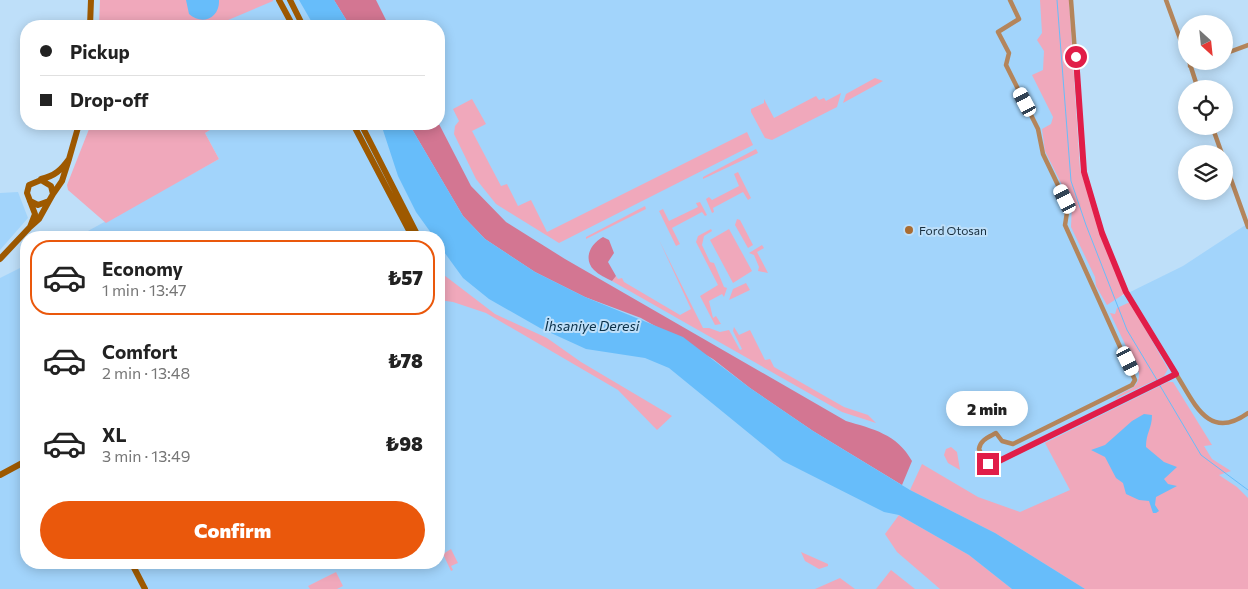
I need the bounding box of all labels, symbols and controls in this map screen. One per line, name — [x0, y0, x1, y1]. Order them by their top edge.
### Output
north arrow — [1178, 15, 1232, 70]
map controls — [1178, 15, 1233, 200]
text: Pickup — [70, 40, 130, 63]
route start — [1065, 46, 1087, 68]
button: locate — [1178, 80, 1233, 135]
car — [1011, 85, 1038, 119]
text: Drop-off — [70, 88, 149, 111]
button: layers — [1178, 145, 1233, 200]
car — [1051, 182, 1078, 216]
place label: Ford Otosan — [919, 223, 987, 237]
marker: Ford Otosan — [903, 224, 915, 236]
icon: car — [42, 255, 87, 300]
text: Economy — [102, 257, 183, 280]
text: ₺57 — [387, 266, 423, 289]
text: 1 min · 13:47 — [102, 280, 187, 299]
water label: İhsaniye Deresi — [545, 317, 640, 334]
icon: car — [42, 338, 87, 383]
text: Comfort — [102, 340, 178, 363]
car — [1114, 344, 1141, 378]
text: ₺78 — [388, 349, 423, 372]
text: 2 min · 13:48 — [102, 363, 190, 382]
callout: 2 min — [947, 392, 1029, 426]
text: 2 min — [967, 399, 1007, 418]
icon: car — [42, 421, 87, 466]
text: XL — [102, 423, 127, 446]
text: ₺98 — [385, 432, 423, 455]
text: 3 min · 13:49 — [102, 446, 190, 465]
route end — [977, 453, 999, 475]
button: Confirm — [40, 501, 425, 559]

